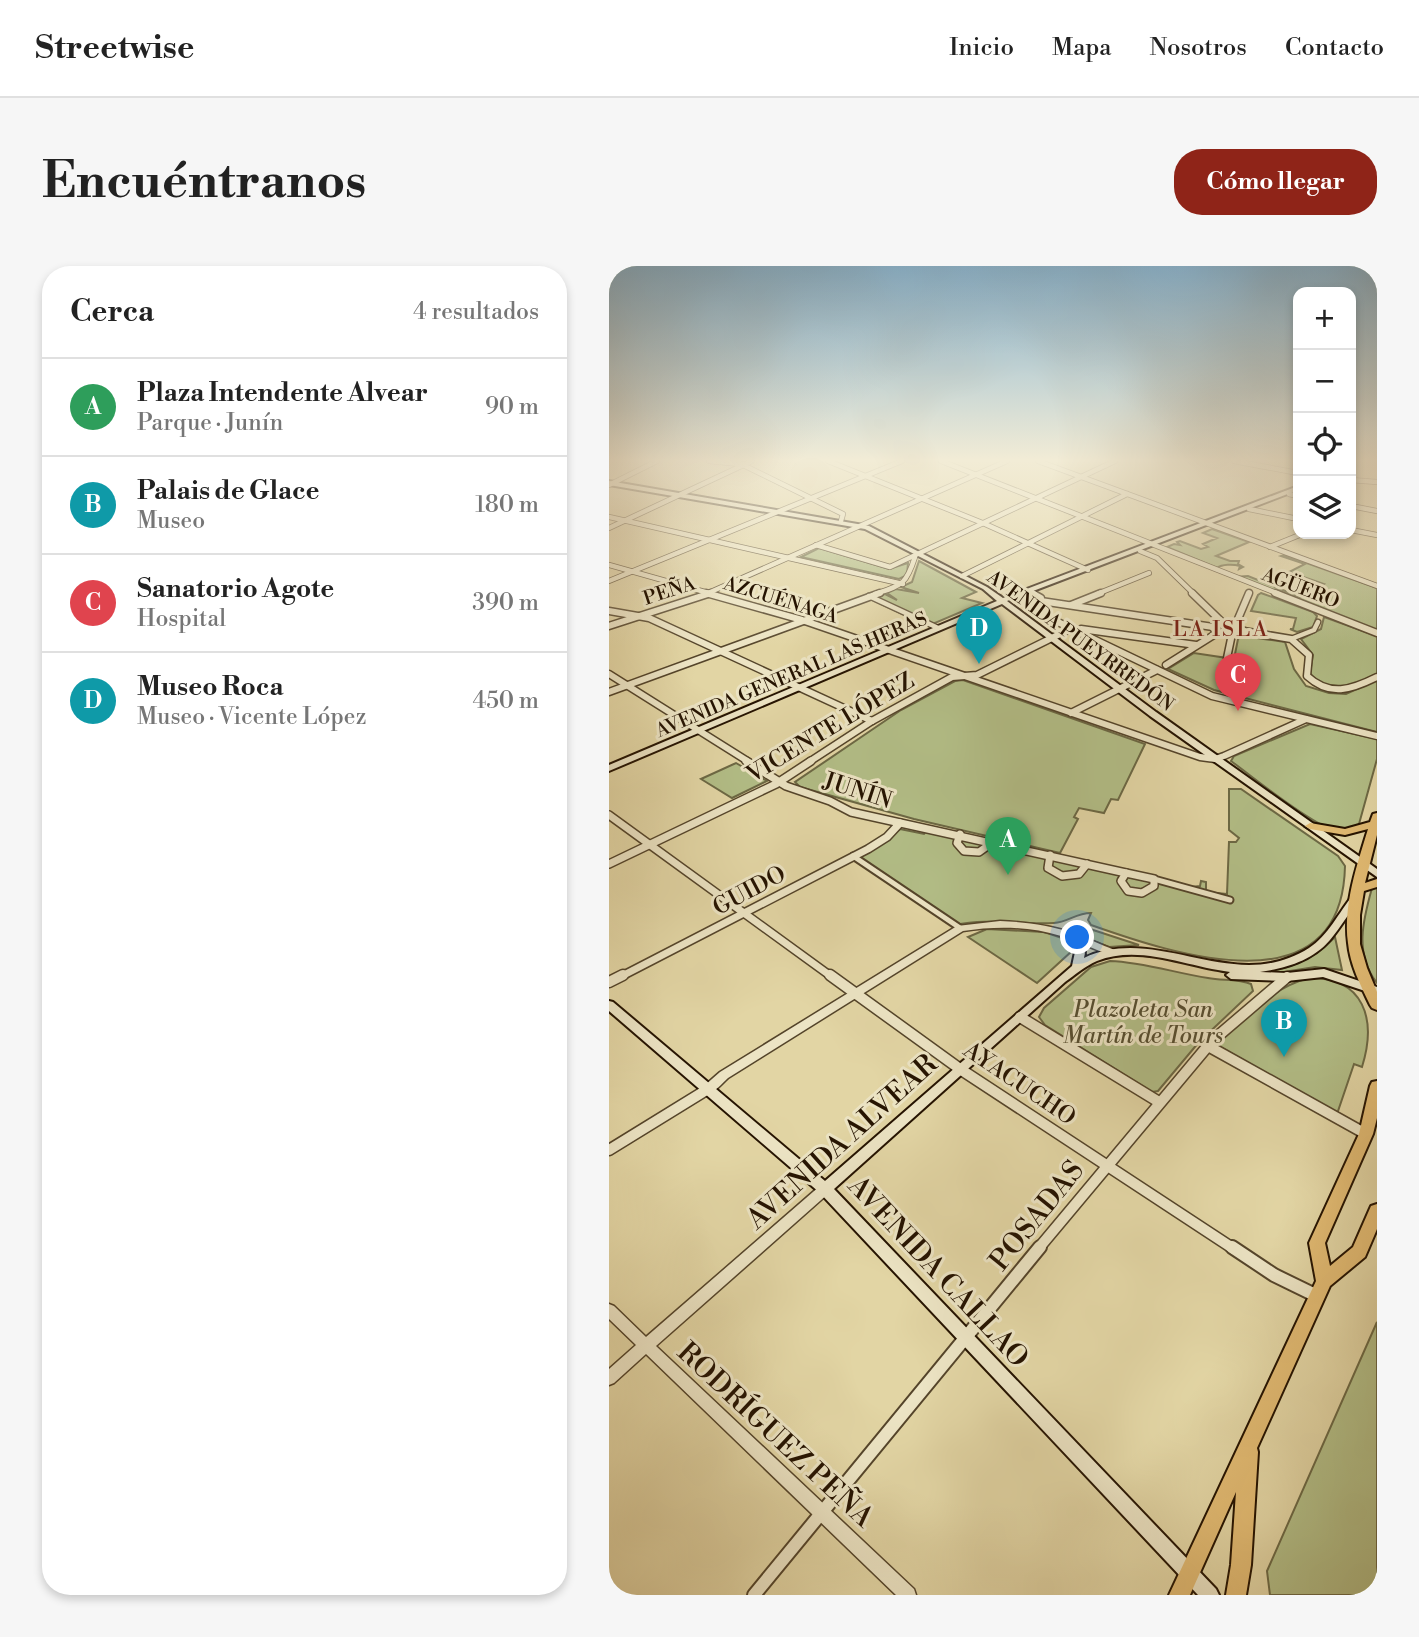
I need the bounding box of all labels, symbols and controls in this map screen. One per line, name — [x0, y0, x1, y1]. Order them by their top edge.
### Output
text: Streetwise — [35, 28, 195, 69]
text: Inicio — [949, 33, 1014, 63]
text: Mapa — [1052, 33, 1111, 63]
text: Nosotros — [1149, 33, 1247, 63]
text: Contacto — [1285, 33, 1384, 63]
button: Cómo llegar — [1174, 149, 1377, 215]
text: Encuéntranos — [42, 152, 366, 213]
map controls — [1293, 287, 1356, 539]
button: + — [1293, 287, 1356, 350]
text: Cerca — [70, 293, 154, 331]
text: 4 resultados — [413, 298, 539, 326]
button: − — [1293, 350, 1356, 413]
text: Plaza Intendente Alvear — [137, 377, 428, 409]
text: A — [85, 393, 101, 421]
text: 90 m — [485, 393, 539, 421]
text: Parque · Junín — [137, 409, 283, 437]
button: locate — [1293, 413, 1356, 476]
text: Palais de Glace — [137, 475, 320, 507]
button: layers — [1293, 476, 1356, 539]
text: B — [84, 491, 102, 519]
text: 180 m — [475, 491, 539, 519]
text: Museo — [137, 507, 205, 535]
street label: AGÜERO — [1258, 561, 1343, 614]
street label: AVENIDA PUEYRREDÓN — [981, 564, 1179, 717]
street label: PEÑA — [640, 569, 699, 611]
street label: AZCUÉNAGA — [720, 570, 842, 629]
text: Sanatorio Agote — [137, 573, 334, 605]
text: C — [85, 589, 101, 617]
text: 390 m — [472, 589, 539, 617]
text: Hospital — [137, 605, 226, 633]
pin: D — [956, 606, 1002, 664]
street label: AVENIDA GENERAL LAS HERAS — [651, 607, 931, 744]
district label: LA ISLA — [1173, 617, 1269, 643]
pin: C — [1215, 653, 1261, 711]
street label: VICENTE LÓPEZ — [739, 664, 919, 789]
text: Museo Roca — [137, 671, 283, 703]
text: D — [84, 687, 102, 715]
text: 450 m — [473, 687, 539, 715]
text: Museo · Vicente López — [137, 703, 366, 731]
street label: JUNÍN — [819, 765, 896, 815]
pin: A — [985, 817, 1031, 875]
street label: GUIDO — [708, 860, 791, 922]
your location — [1060, 920, 1094, 954]
park label: Plazoleta San Martín de Tours — [1063, 996, 1224, 1050]
pin: B — [1261, 999, 1307, 1057]
street label: AYACUCHO — [957, 1035, 1081, 1132]
street label: AVENIDA ALVEAR — [739, 1047, 945, 1238]
street label: POSADAS — [982, 1154, 1092, 1278]
street label: AVENIDA CALLAO — [839, 1168, 1036, 1375]
street label: RODRÍGUEZ PEÑA — [670, 1334, 882, 1536]

